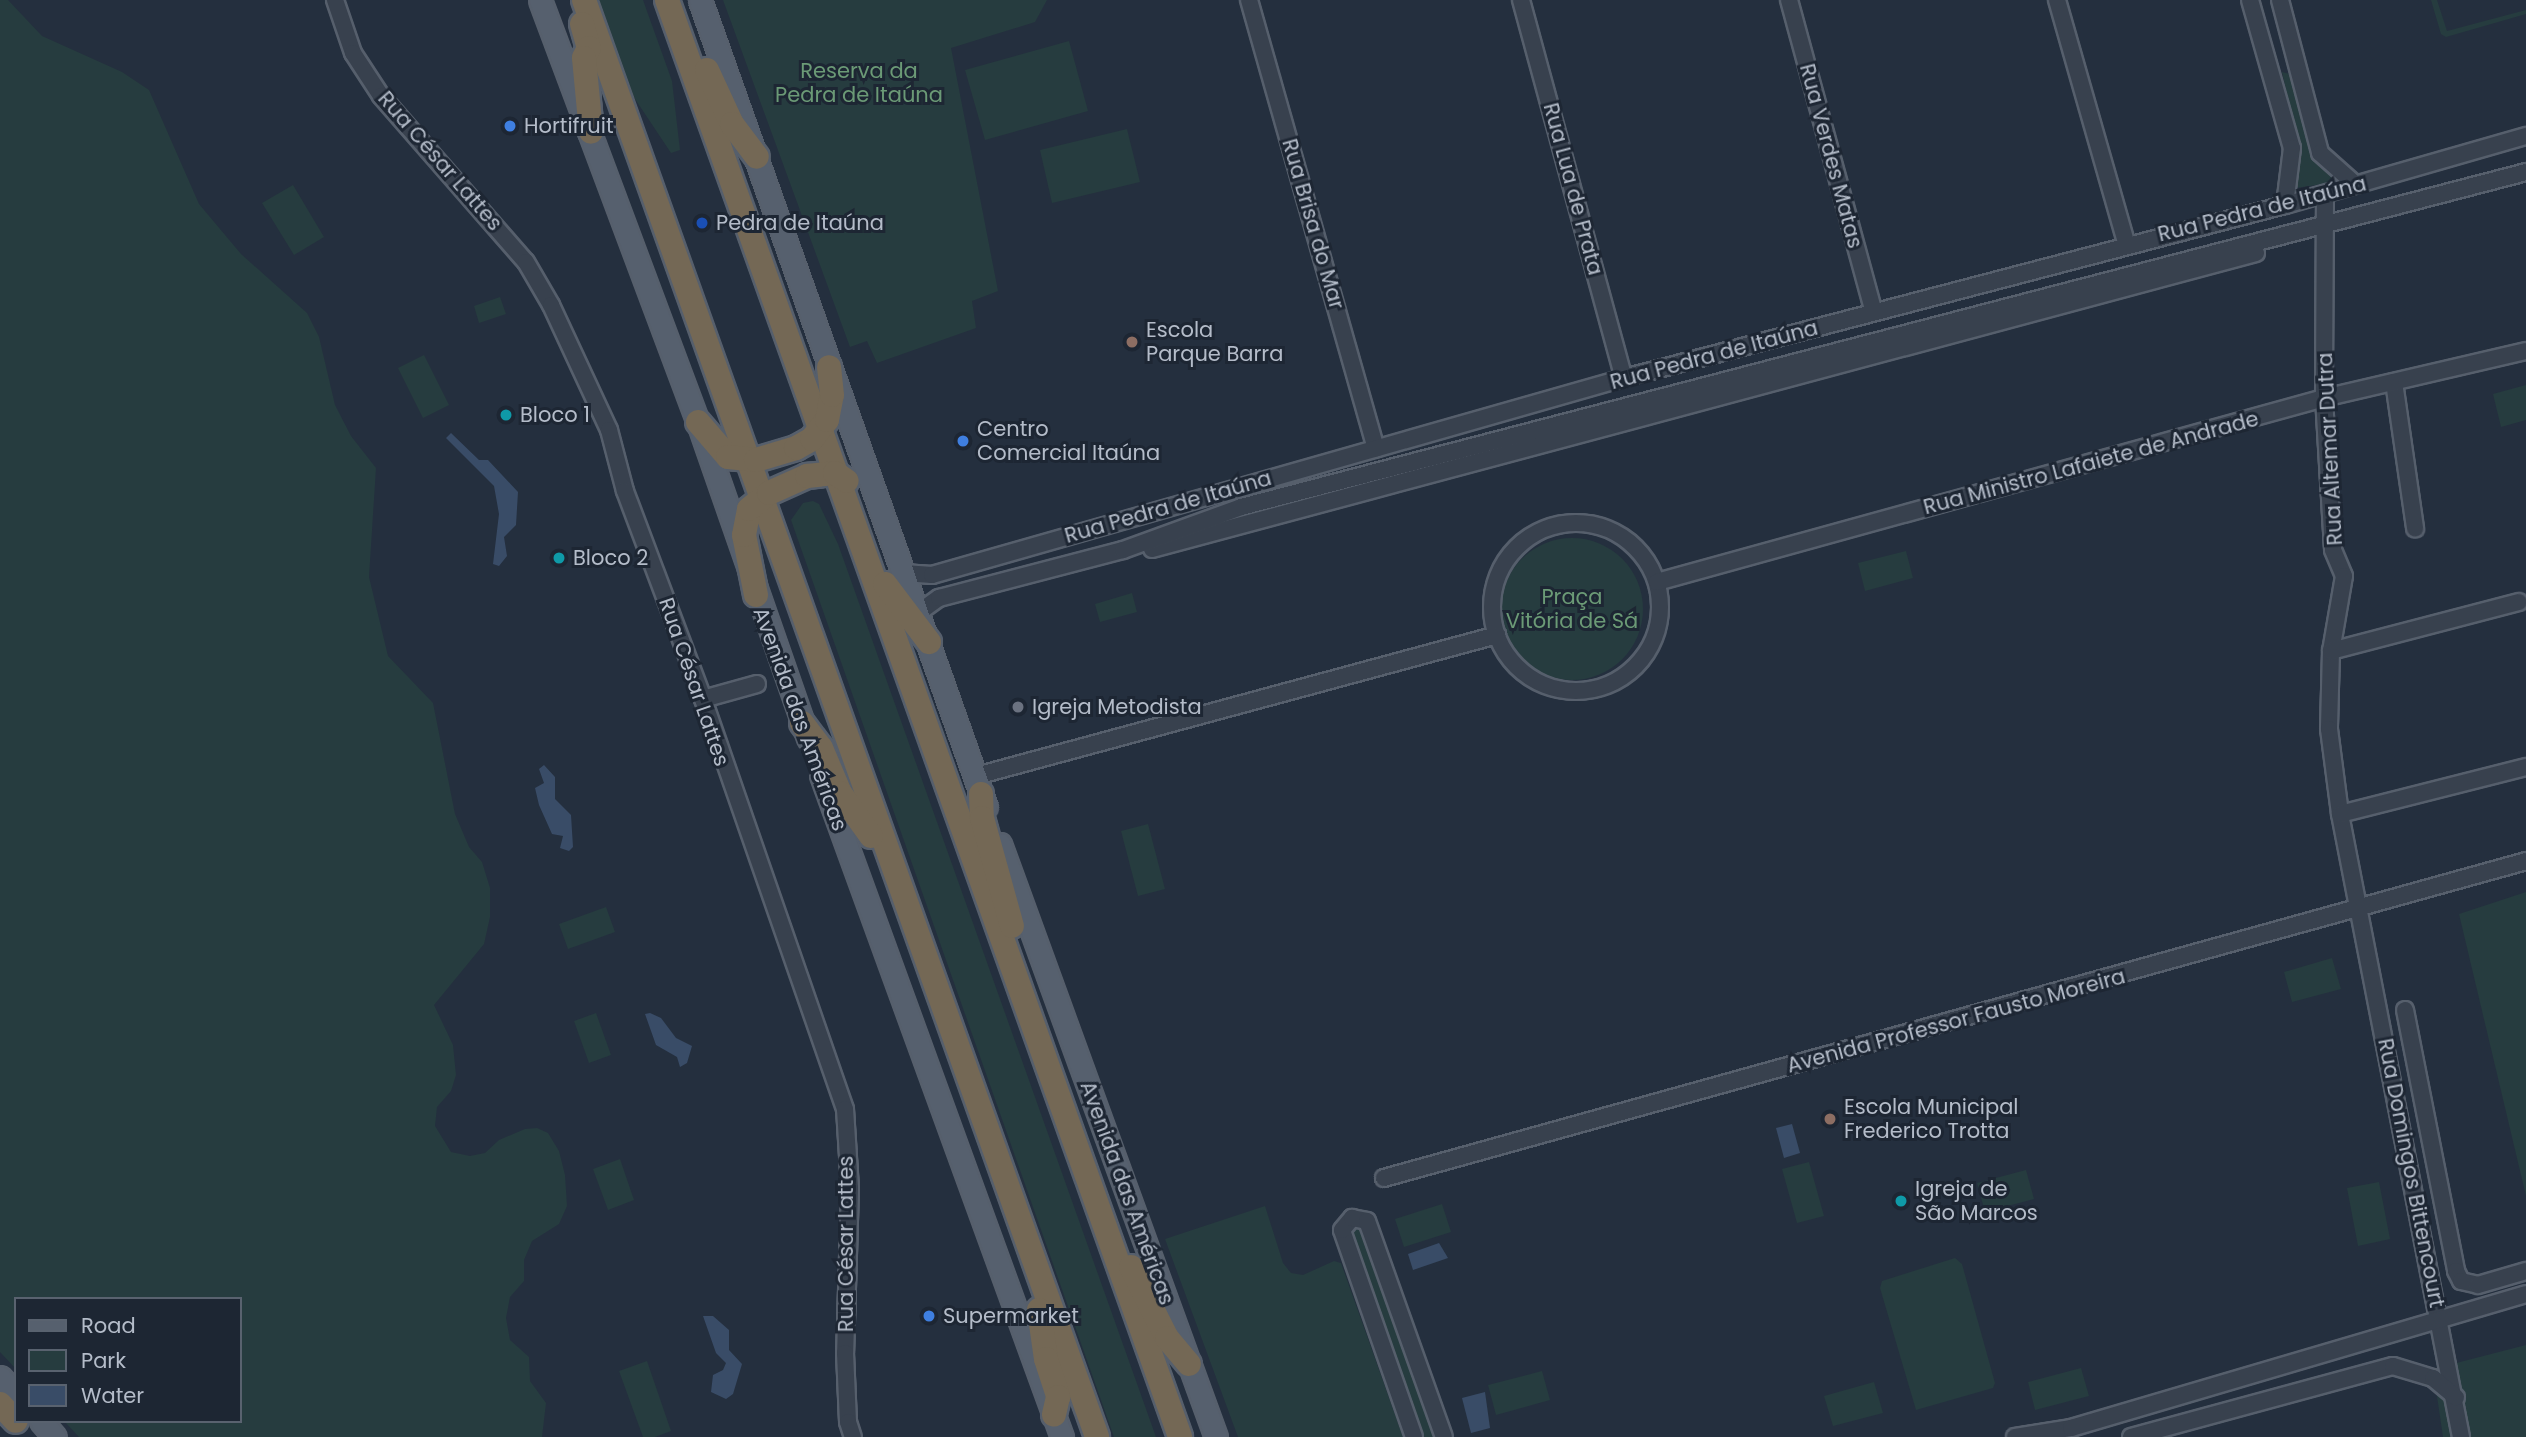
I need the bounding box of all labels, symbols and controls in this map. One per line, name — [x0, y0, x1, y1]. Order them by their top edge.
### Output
park label: Reserva da Pedra de Itaúna — [775, 58, 943, 108]
street label: Rua Verdes Matas — [1794, 61, 1868, 251]
street label: Rua César Lattes — [373, 86, 507, 236]
street label: Rua Lua de Prata — [1538, 100, 1608, 278]
place label: Hortifruit — [524, 113, 614, 139]
marker: Hortifruit — [502, 118, 518, 134]
street label: Rua Brisa do Mar — [1277, 136, 1349, 312]
street label: Rua Pedra de Itaúna — [2155, 171, 2369, 247]
place label: Pedra de Itaúna — [716, 210, 884, 236]
marker: Pedra de Itaúna — [694, 215, 710, 231]
street label: Rua Pedra de Itaúna — [1607, 315, 1821, 395]
place label: Escola Parque Barra — [1146, 317, 1283, 367]
marker: Escola Parque Barra — [1124, 334, 1140, 350]
street label: Rua Altemar Dutra — [2312, 352, 2348, 546]
place label: Bloco 1 — [520, 402, 590, 428]
street label: Rua Ministro Lafaiete de Andrade — [1921, 406, 2261, 520]
marker: Bloco 1 — [498, 407, 514, 423]
place label: Centro Comercial Itaúna — [977, 416, 1160, 466]
marker: Centro Comercial Itaúna — [955, 433, 971, 449]
street label: Rua Pedra de Itaúna — [1062, 465, 1274, 549]
place label: Bloco 2 — [573, 545, 648, 571]
marker: Bloco 2 — [551, 550, 567, 566]
park label: Praça Vitória de Sá — [1506, 584, 1638, 634]
street label: Rua César Lattes — [653, 595, 735, 769]
street label: Avenida das Américas — [748, 604, 852, 834]
place label: Igreja Metodista — [1032, 694, 1202, 720]
marker: Igreja Metodista — [1010, 699, 1026, 715]
street label: Avenida Professor Fausto Moreira — [1784, 964, 2128, 1078]
street label: Rua Domingos Bittencourt — [2373, 1036, 2449, 1310]
street label: Avenida das Américas — [1075, 1078, 1179, 1308]
place label: Escola Municipal Frederico Trotta — [1844, 1094, 2018, 1144]
marker: Escola Municipal Frederico Trotta — [1822, 1111, 1838, 1127]
street label: Rua César Lattes — [833, 1156, 859, 1332]
place label: Igreja de São Marcos — [1915, 1176, 2038, 1226]
marker: Igreja de São Marcos — [1893, 1193, 1909, 1209]
legend — [14, 1297, 242, 1423]
place label: Supermarket — [943, 1303, 1079, 1329]
marker: Supermarket — [921, 1308, 937, 1324]
text: Road — [81, 1311, 136, 1340]
text: Park — [81, 1346, 126, 1375]
text: Water — [81, 1381, 144, 1410]

